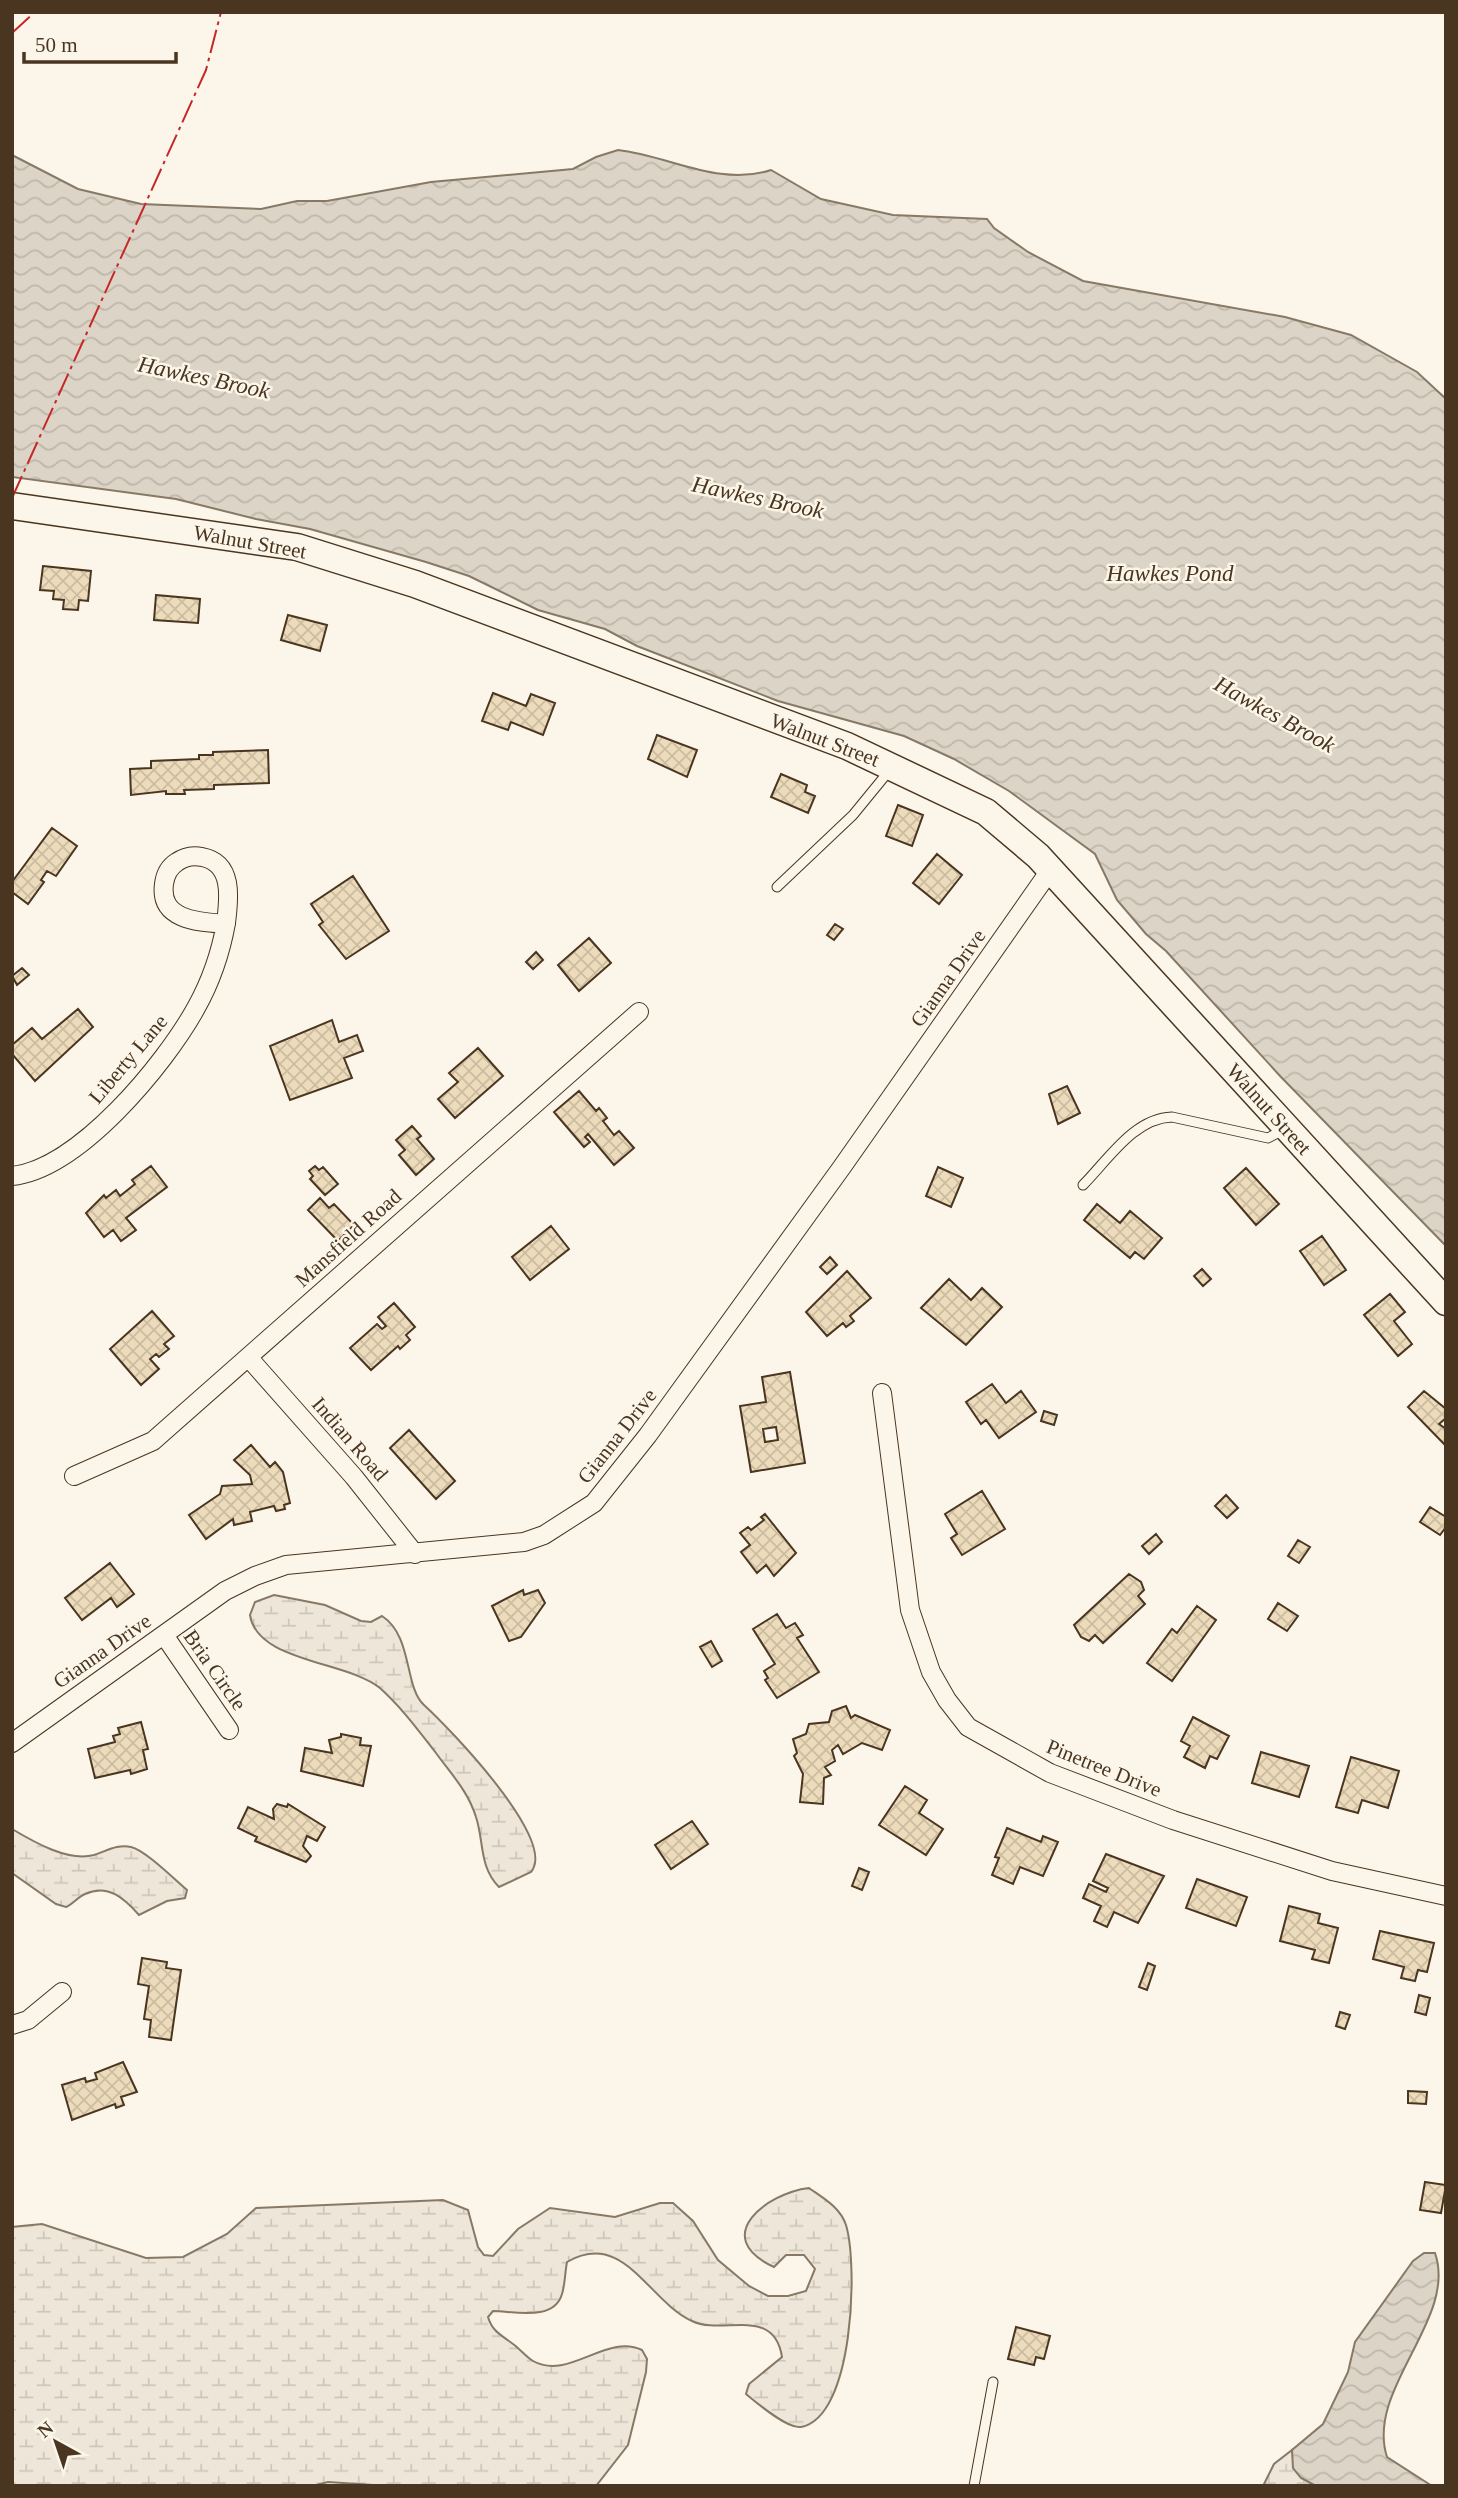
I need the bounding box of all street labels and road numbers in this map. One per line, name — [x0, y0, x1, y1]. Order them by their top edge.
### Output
street label: Walnut Street — [192, 520, 309, 564]
street label: Walnut Street — [767, 708, 883, 772]
street label: Gianna Drive — [906, 925, 990, 1031]
street label: Liberty Lane — [84, 1010, 172, 1108]
street label: Walnut Street — [1222, 1058, 1316, 1160]
street label: Mansfield Road — [290, 1184, 406, 1292]
street label: Gianna Drive — [573, 1384, 661, 1488]
street label: Indian Road — [307, 1392, 393, 1486]
street label: Gianna Drive — [49, 1609, 155, 1693]
street label: Bria Circle — [179, 1625, 251, 1715]
street label: Pinetree Drive — [1043, 1734, 1165, 1802]

